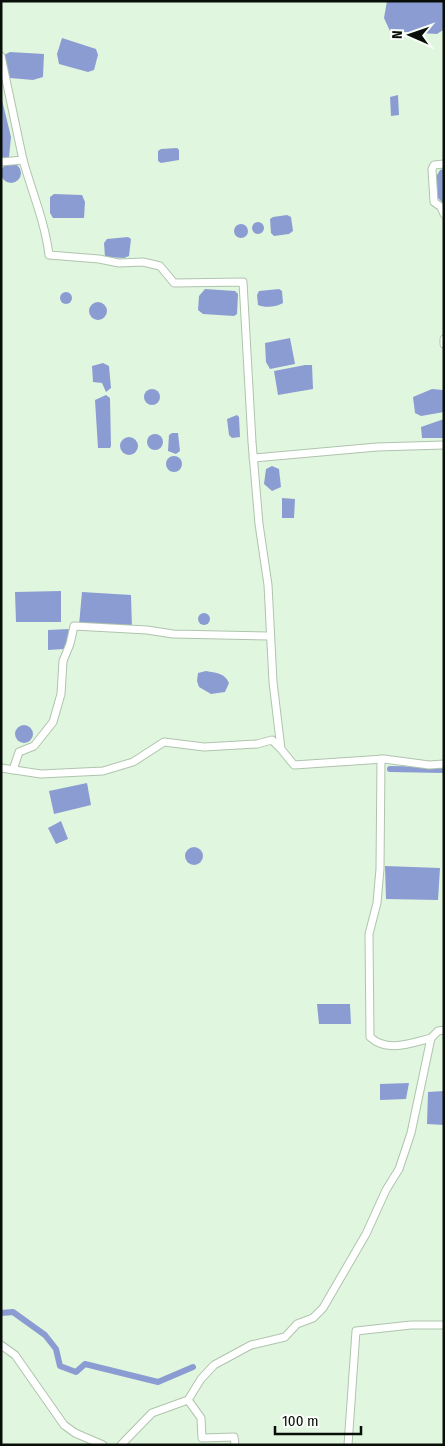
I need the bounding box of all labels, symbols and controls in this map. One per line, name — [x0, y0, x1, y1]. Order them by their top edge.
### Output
north arrow — [385, 10, 435, 60]
text: N — [389, 30, 406, 39]
scale bar — [275, 1404, 361, 1436]
text: 100 m — [282, 1412, 319, 1430]

